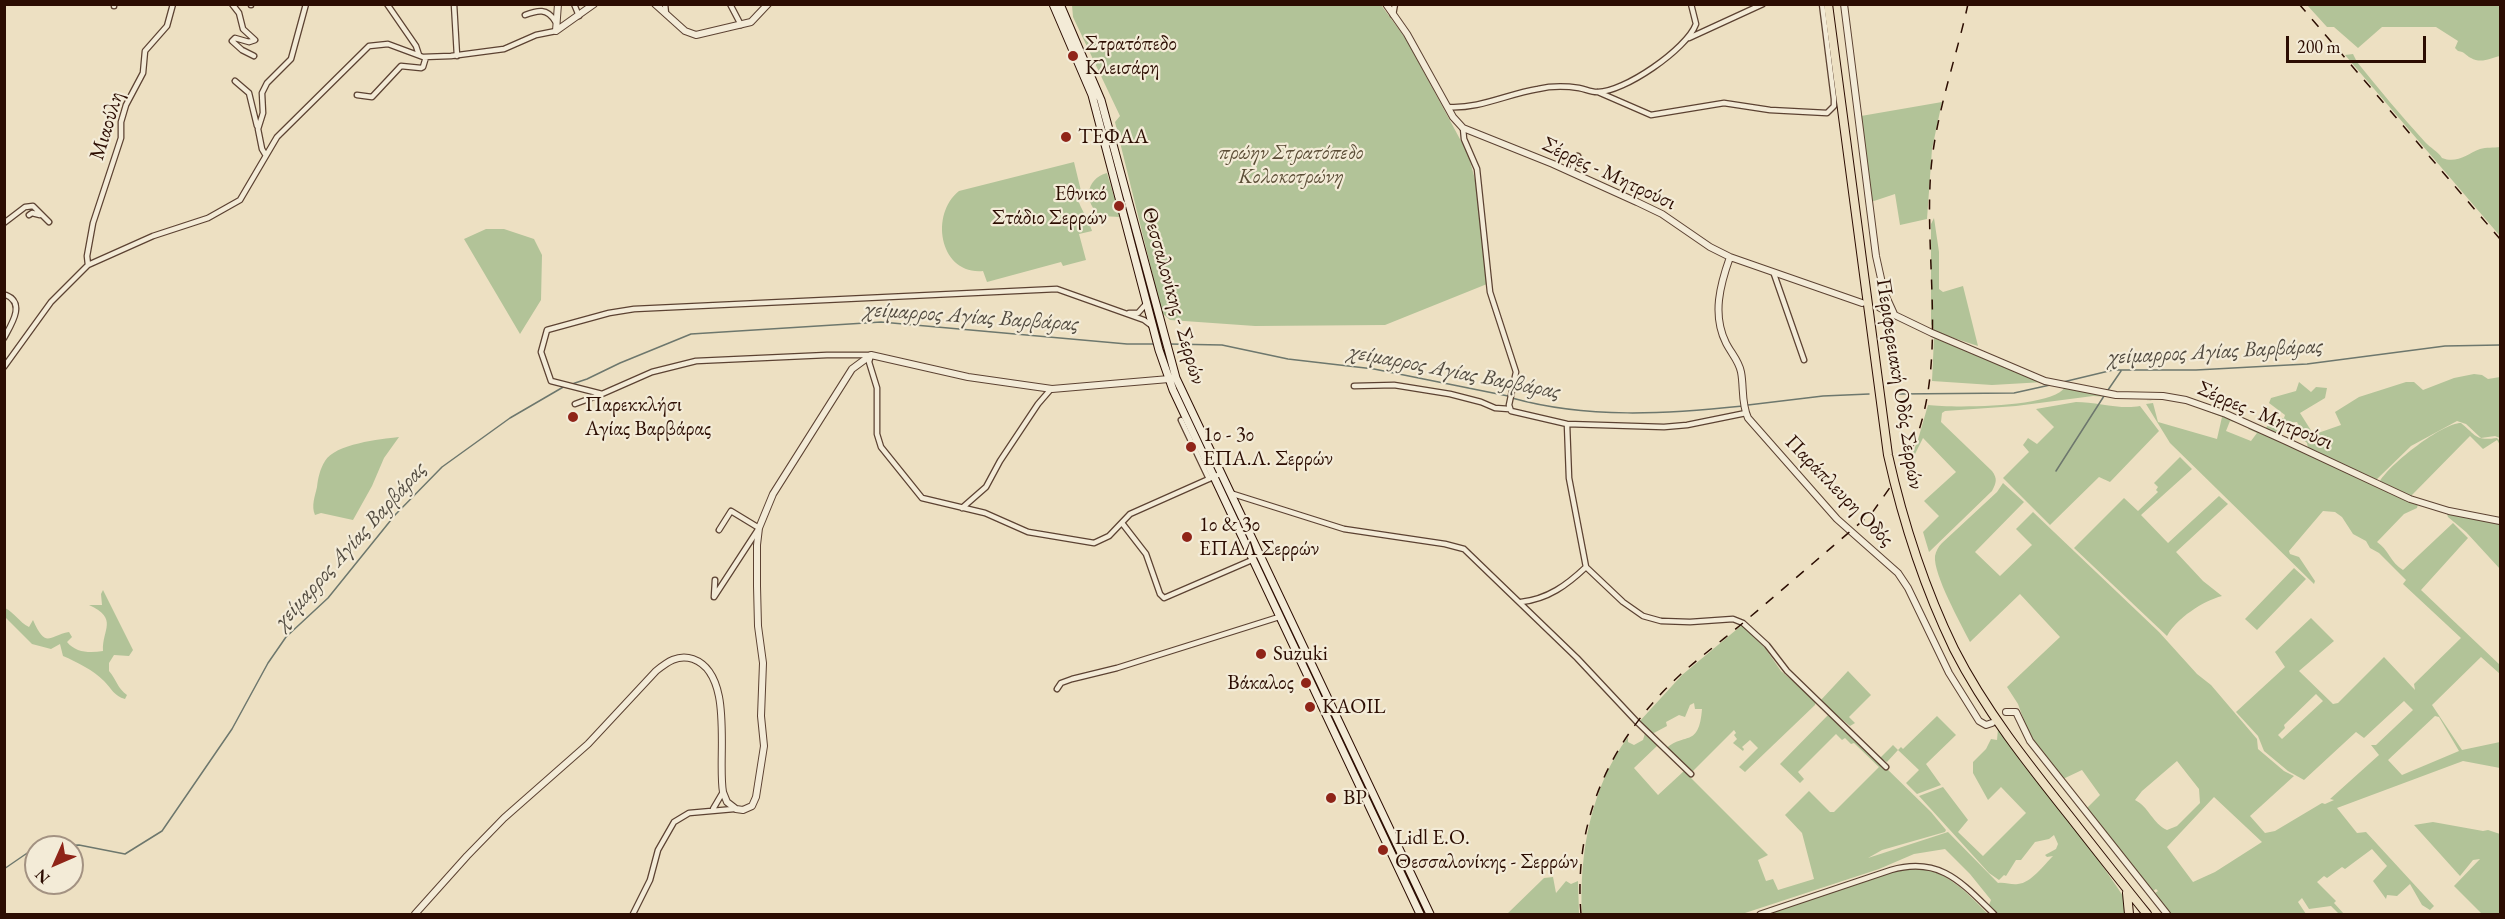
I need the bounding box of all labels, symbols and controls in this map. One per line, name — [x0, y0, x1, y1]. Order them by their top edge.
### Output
scale bar — [2289, 24, 2428, 62]
place label: Στρατόπεδο Κλεισάρη — [1085, 31, 1177, 81]
text: 200 m — [2297, 35, 2341, 58]
marker: Στρατόπεδο Κλεισάρη — [1066, 49, 1080, 63]
street label: Μιαούλη — [85, 89, 129, 163]
place label: ΤΕΦΑΑ — [1078, 124, 1149, 150]
marker: ΤΕΦΑΑ — [1059, 130, 1073, 144]
street label: Σέρρες - Μητρούσι — [1538, 132, 1680, 216]
park label: πρώην Στρατόπεδο Κολοκοτρώνη — [1219, 140, 1363, 190]
place label: Εθνικό Στάδιο Σερρών — [992, 181, 1107, 231]
marker: Εθνικό Στάδιο Σερρών — [1112, 199, 1126, 213]
street label: Θεσσαλονίκης - Σερρών — [1136, 204, 1210, 388]
street label: Περιφερειακή Οδός Σερρών — [1870, 277, 1928, 491]
water label: χείμαρρος Αγίας Βαρβάρας — [864, 296, 1080, 338]
water label: χείμαρρος Αγίας Βαρβάρας — [2108, 333, 2324, 371]
water label: χείμαρρος Αγίας Βαρβάρας — [1347, 339, 1563, 405]
street label: Σέρρες - Μητρούσι — [2193, 376, 2337, 456]
place label: Παρεκκλήσι Αγίας Βαρβάρας — [585, 392, 711, 442]
marker: Παρεκκλήσι Αγίας Βαρβάρας — [566, 410, 580, 424]
place label: 1ο - 3ο ΕΠΑ.Λ. Σερρών — [1203, 422, 1333, 472]
street label: Παράπλευρη Οδός — [1779, 430, 1899, 552]
marker: 1ο - 3ο ΕΠΑ.Λ. Σερρών — [1184, 440, 1198, 454]
water label: χείμαρρος Αγίας Βαρβάρας — [269, 456, 433, 634]
place label: 1ο & 3ο ΕΠΑΛ Σερρών — [1199, 512, 1319, 562]
marker: 1ο & 3ο ΕΠΑΛ Σερρών — [1180, 530, 1194, 544]
place label: Suzuki — [1273, 641, 1328, 667]
marker: Suzuki — [1254, 647, 1268, 661]
place label: Βάκαλος — [1227, 670, 1294, 696]
marker: Βάκαλος — [1299, 676, 1313, 690]
place label: KAOIL — [1322, 694, 1386, 720]
marker: KAOIL — [1303, 700, 1317, 714]
place label: BP — [1343, 785, 1367, 811]
marker: BP — [1324, 791, 1338, 805]
place label: Lidl Ε.Ο. Θεσσαλονίκης - Σερρών — [1395, 825, 1578, 875]
north arrow — [24, 835, 84, 895]
marker: Lidl Ε.Ο. Θεσσαλονίκης - Σερρών — [1376, 843, 1390, 857]
text: N — [30, 865, 54, 889]

